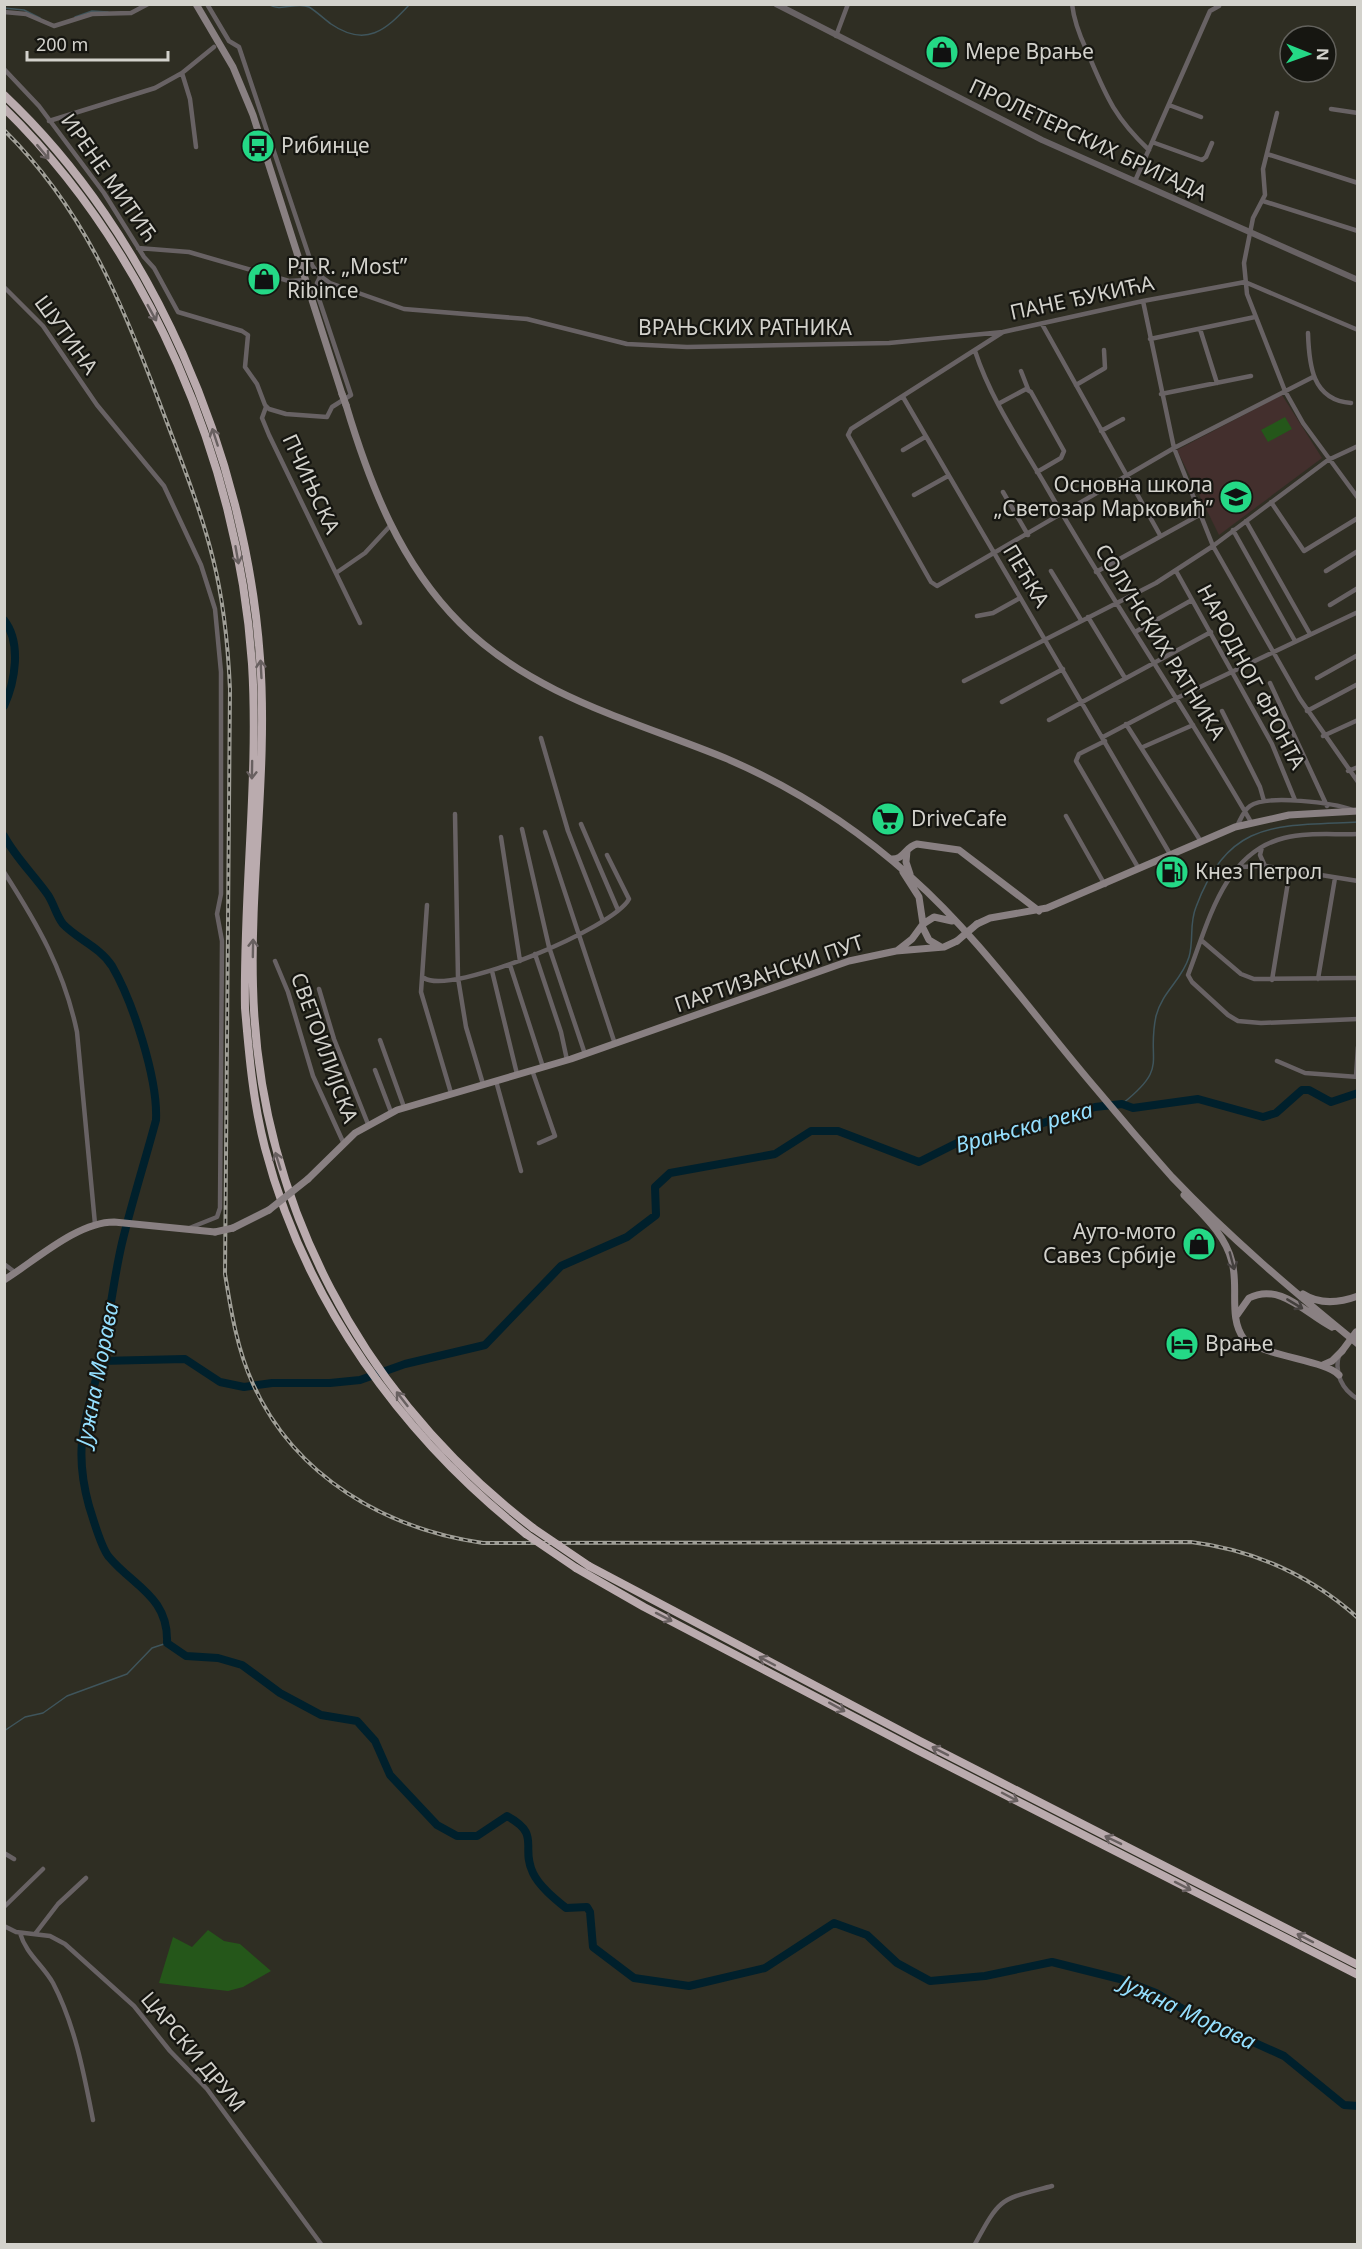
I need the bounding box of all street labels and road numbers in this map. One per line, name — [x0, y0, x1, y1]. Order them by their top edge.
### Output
street label: ПРОЛЕТЕРСКИХ БРИГАДА — [965, 72, 1212, 207]
street label: ИРЕНЕ МИТИЋ — [55, 108, 164, 247]
street label: ПАНЕ ЂУКИЋА — [1007, 268, 1157, 326]
street label: ШУТИНА — [29, 289, 105, 380]
street label: ВРАЊСКИХ РАТНИКА — [638, 313, 852, 341]
street label: ПЧИЊСКА — [277, 429, 347, 538]
street label: СОЛУНСКИХ РАТНИКА — [1089, 538, 1233, 745]
street label: ПЕЋКА — [997, 539, 1057, 613]
street label: НАРОДНОГ ФРОНТА — [1191, 579, 1313, 774]
street label: ПАРТИЗАНСКИ ПУТ — [670, 927, 867, 1019]
street label: СВЕТОИЛИЈСКА — [285, 969, 365, 1127]
street label: ЦАРСКИ ДРУМ — [135, 1985, 252, 2117]

